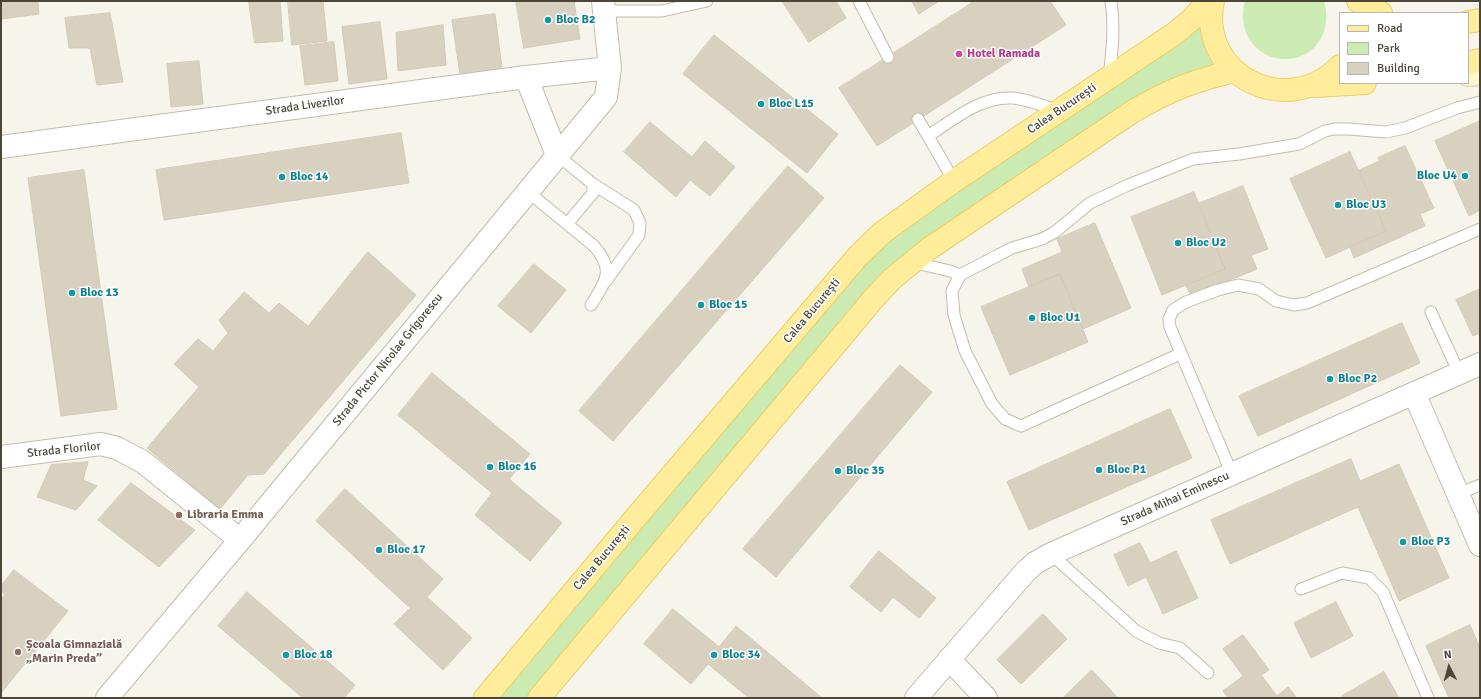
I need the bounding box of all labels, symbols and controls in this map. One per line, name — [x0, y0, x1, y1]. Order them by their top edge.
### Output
legend — [1339, 12, 1469, 84]
place label: Bloc B2 — [556, 13, 595, 27]
marker: Bloc B2 — [543, 15, 553, 25]
text: Road — [1377, 21, 1403, 36]
text: Park — [1377, 41, 1400, 56]
place label: Hotel Ramada — [967, 47, 1040, 61]
marker: Hotel Ramada — [954, 49, 964, 59]
text: Building — [1377, 61, 1420, 76]
street label: Calea București — [1025, 81, 1099, 137]
street label: Strada Livezilor — [265, 93, 345, 119]
place label: Bloc L15 — [769, 97, 814, 111]
marker: Bloc L15 — [756, 99, 766, 109]
place label: Bloc U4 — [1417, 169, 1457, 183]
place label: Bloc 14 — [290, 170, 329, 184]
marker: Bloc U4 — [1460, 171, 1470, 181]
marker: Bloc 14 — [277, 172, 287, 182]
place label: Bloc U3 — [1346, 198, 1386, 212]
marker: Bloc U3 — [1333, 200, 1343, 210]
place label: Bloc U2 — [1186, 236, 1226, 250]
marker: Bloc U2 — [1173, 238, 1183, 248]
street label: Calea București — [781, 276, 843, 346]
place label: Bloc 13 — [80, 286, 119, 300]
marker: Bloc 13 — [67, 288, 77, 298]
street label: Strada Pictor Nicolae Grigorescu — [330, 291, 446, 429]
place label: Bloc 15 — [709, 298, 748, 312]
marker: Bloc 15 — [696, 300, 706, 310]
place label: Bloc U1 — [1040, 311, 1080, 325]
marker: Bloc U1 — [1027, 313, 1037, 323]
place label: Bloc P2 — [1338, 372, 1377, 386]
marker: Bloc P2 — [1325, 374, 1335, 384]
street label: Strada Florilor — [26, 439, 102, 461]
place label: Bloc 16 — [498, 460, 537, 474]
marker: Bloc 16 — [485, 462, 495, 472]
place label: Bloc P1 — [1107, 463, 1146, 477]
place label: Bloc 35 — [846, 464, 885, 478]
marker: Bloc P1 — [1094, 465, 1104, 475]
marker: Bloc 35 — [833, 466, 843, 476]
street label: Strada Mihai Eminescu — [1118, 469, 1232, 529]
place label: Libraria Emma — [187, 508, 264, 522]
marker: Libraria Emma — [174, 510, 184, 520]
street label: Calea București — [571, 523, 633, 593]
place label: Bloc P3 — [1411, 535, 1450, 549]
marker: Bloc P3 — [1398, 537, 1408, 547]
place label: Bloc 17 — [387, 543, 426, 557]
marker: Bloc 17 — [374, 545, 384, 555]
place label: Școala Gimnazială „Marin Preda” — [26, 638, 122, 666]
marker: Școala Gimnazială „Marin Preda” — [13, 647, 23, 657]
north arrow — [1429, 647, 1469, 687]
place label: Bloc 18 — [294, 648, 333, 662]
place label: Bloc 34 — [722, 648, 761, 662]
text: N — [1443, 648, 1452, 661]
marker: Bloc 18 — [281, 650, 291, 660]
marker: Bloc 34 — [709, 650, 719, 660]

